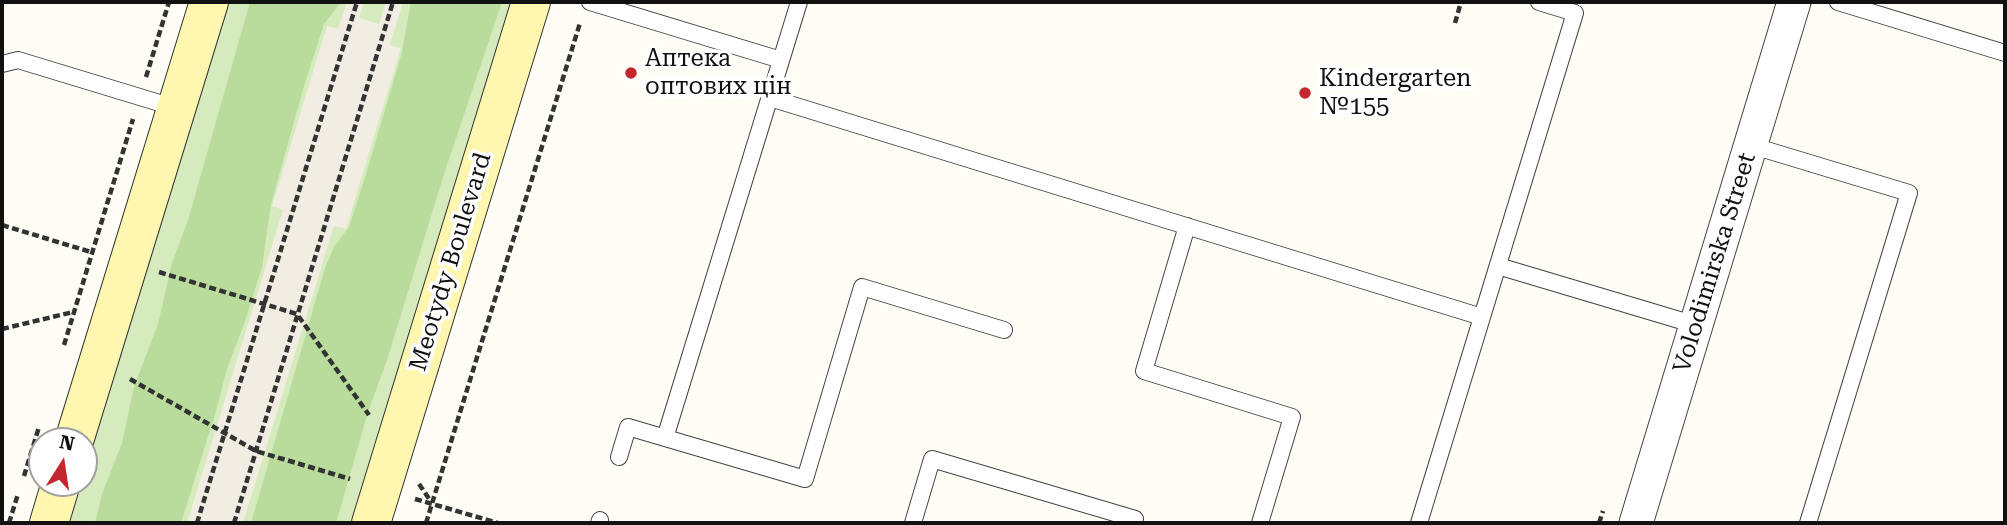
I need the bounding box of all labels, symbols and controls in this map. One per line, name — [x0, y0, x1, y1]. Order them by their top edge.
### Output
place label: Аптека оптових цін — [645, 45, 792, 101]
marker: Аптека оптових цін — [623, 65, 639, 81]
place label: Kindergarten №155 — [1319, 65, 1472, 121]
marker: Kindergarten №155 — [1297, 85, 1313, 101]
street label: Meotydy Boulevard — [404, 149, 498, 375]
street label: Volodimirska Street — [1668, 150, 1762, 376]
north arrow — [28, 427, 98, 497]
text: N — [57, 430, 77, 456]

